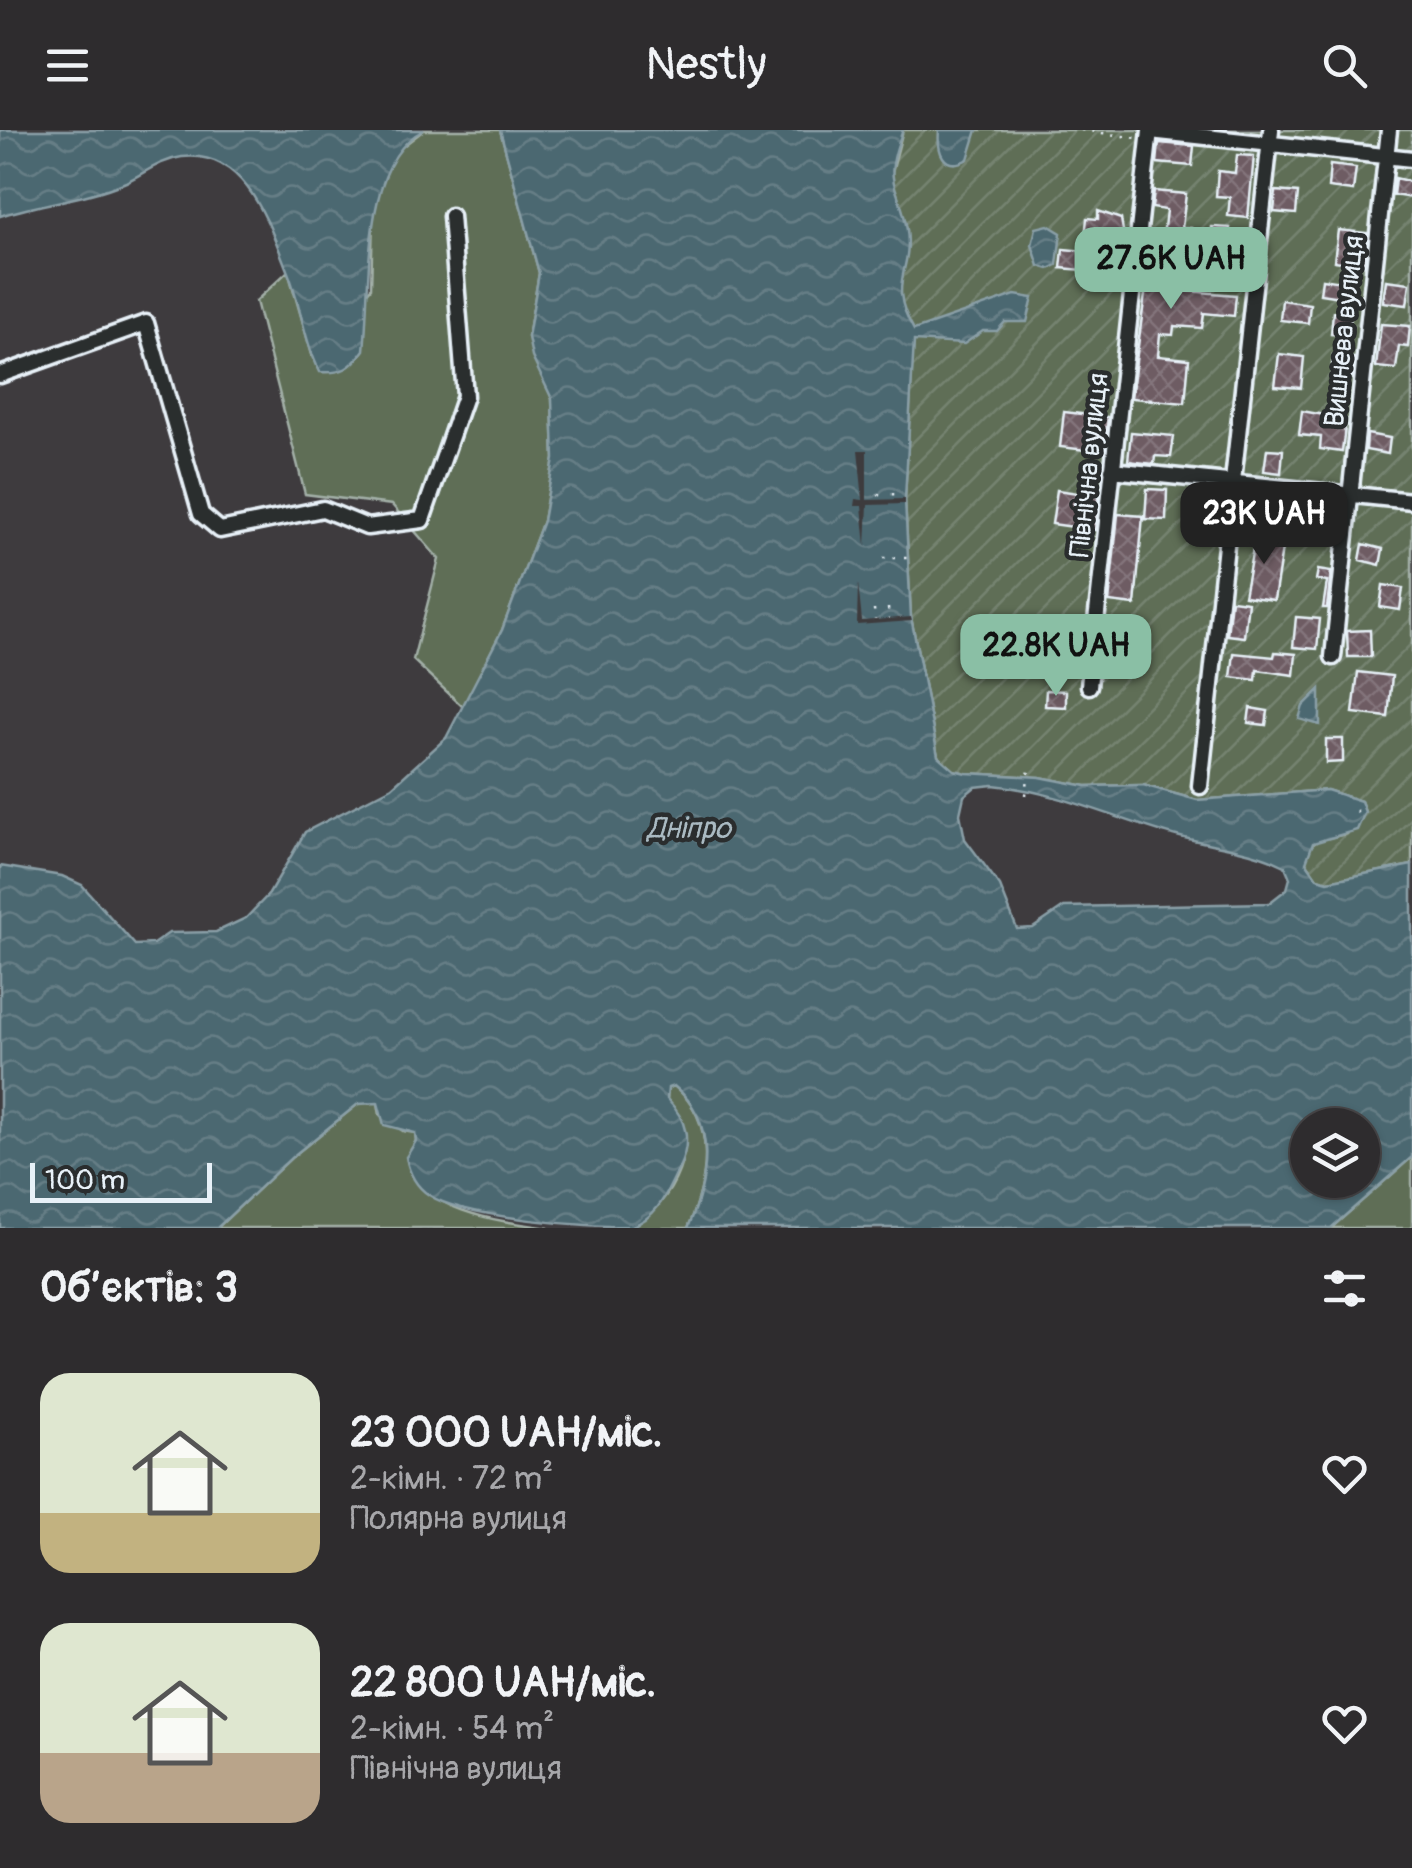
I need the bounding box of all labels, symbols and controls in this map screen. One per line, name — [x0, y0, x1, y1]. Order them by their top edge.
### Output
text: Nestly — [646, 37, 766, 93]
icon: menu — [40, 38, 95, 93]
icon: search — [1317, 38, 1372, 93]
pin: 27.6K UAH — [1057, 227, 1285, 312]
street label: Вишнева вулиця — [1317, 234, 1372, 429]
text: 27.6K UAH — [1097, 239, 1245, 279]
street label: Північна вулиця — [1062, 371, 1117, 559]
pin: 23K UAH — [1172, 482, 1356, 567]
text: 23K UAH — [1202, 494, 1326, 534]
pin: 22.8K UAH — [942, 614, 1170, 699]
text: 22.8K UAH — [982, 626, 1130, 666]
water label: Дніпро — [645, 810, 733, 847]
map controls — [1290, 1108, 1380, 1198]
button: layers — [1290, 1108, 1380, 1198]
scale bar — [30, 1158, 212, 1202]
text: 100 m — [45, 1163, 125, 1198]
icon: filters — [1317, 1261, 1372, 1316]
text: Об’єктів: 3 — [40, 1262, 238, 1314]
text: 23 000 UAH/міс. — [350, 1407, 662, 1459]
icon: home — [120, 1413, 240, 1533]
icon: heart — [1317, 1446, 1372, 1501]
text: 2-кімн. · 72 m² — [350, 1459, 553, 1499]
text: Полярна вулиця — [350, 1499, 567, 1539]
text: 22 800 UAH/міс. — [350, 1657, 656, 1709]
icon: home — [120, 1663, 240, 1783]
icon: heart — [1317, 1696, 1372, 1751]
text: 2-кімн. · 54 m² — [350, 1709, 554, 1749]
text: Північна вулиця — [350, 1749, 562, 1789]

